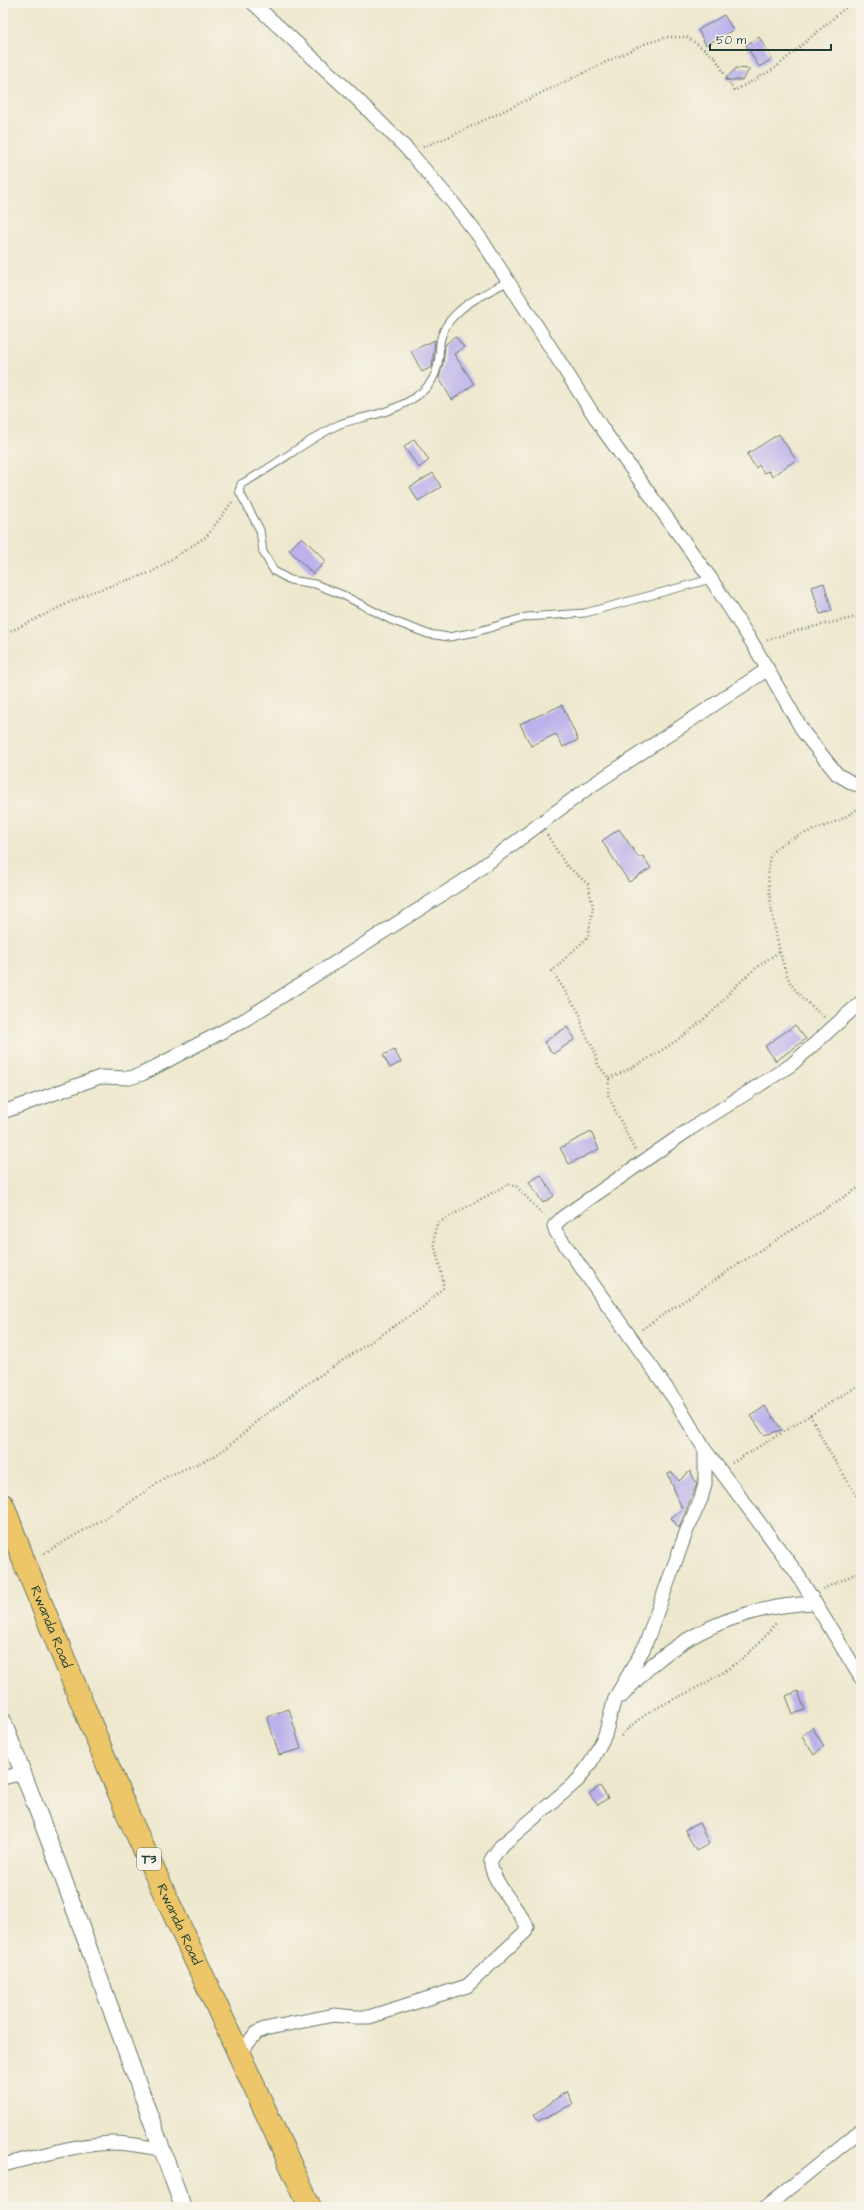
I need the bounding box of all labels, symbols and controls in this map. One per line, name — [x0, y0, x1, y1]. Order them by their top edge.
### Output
scale bar — [710, 26, 831, 52]
text: 50 m — [716, 32, 747, 49]
street label: Rwanda Road — [25, 1583, 77, 1671]
road number: T3 — [137, 1848, 161, 1870]
street label: Rwanda Road — [151, 1881, 206, 1968]

